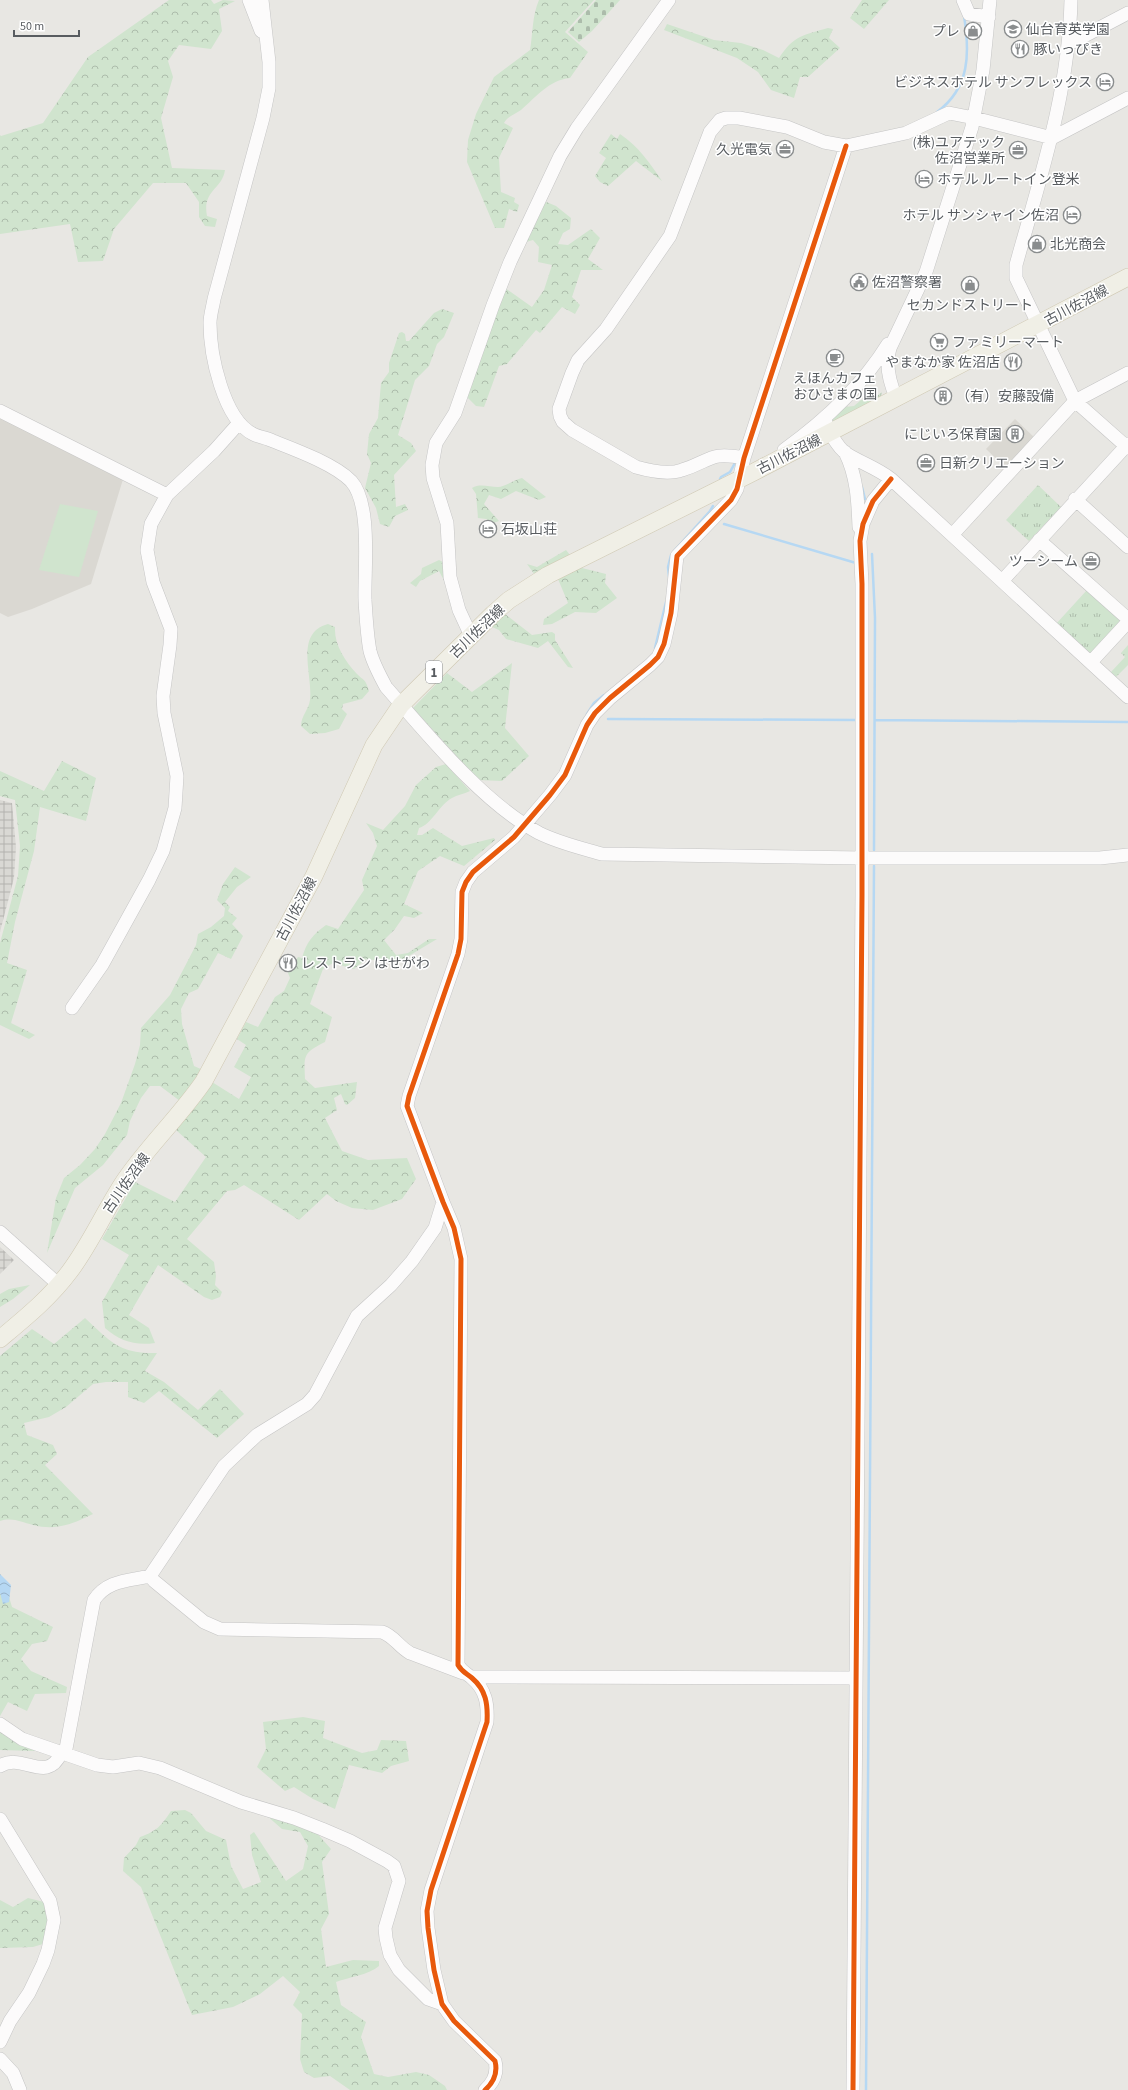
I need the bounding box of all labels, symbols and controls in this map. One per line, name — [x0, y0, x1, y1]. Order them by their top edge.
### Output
scale bar — [14, 12, 79, 38]
text: 50 m — [20, 18, 44, 35]
school or university icon: 仙台育英学園 — [1003, 19, 1023, 39]
place label: 仙台育英学園 — [1026, 20, 1110, 40]
shop icon: プレ — [963, 21, 983, 41]
place label: プレ — [932, 22, 960, 42]
restaurant icon: 豚いっぴき — [1010, 39, 1030, 59]
place label: 豚いっぴき — [1033, 40, 1103, 60]
hotel icon: ビジネスホテル サンフレックス — [1095, 72, 1115, 92]
place label: ビジネスホテル サンフレックス — [894, 73, 1092, 93]
place label: (株)ユアテック 佐沼営業所 — [913, 133, 1005, 169]
office icon: 久光電気 — [775, 139, 795, 159]
place label: 久光電気 — [716, 140, 772, 160]
office icon: (株)ユアテック 佐沼営業所 — [1008, 140, 1028, 160]
hotel icon: ホテル ルートイン登米 — [914, 169, 934, 189]
place label: ホテル ルートイン登米 — [937, 170, 1080, 190]
hotel icon: ホテル サンシャイン佐沼 — [1062, 205, 1082, 225]
place label: ホテル サンシャイン佐沼 — [902, 206, 1059, 226]
shop icon: 北光商会 — [1027, 234, 1047, 254]
place label: 北光商会 — [1050, 235, 1106, 255]
public building icon: 佐沼警察署 — [849, 272, 869, 292]
place label: 佐沼警察署 — [872, 273, 942, 293]
shop icon: セカンドストリート — [960, 275, 980, 295]
street label: 古川佐沼線 — [1041, 281, 1112, 331]
place label: セカンドストリート — [907, 296, 1033, 316]
supermarket icon: ファミリーマート — [929, 332, 949, 352]
place label: ファミリーマート — [952, 333, 1064, 353]
cafe icon: えほんカフェ おひさまの国 — [825, 348, 845, 368]
restaurant icon: やまなか家 佐沼店 — [1003, 352, 1023, 372]
place label: やまなか家 佐沼店 — [885, 353, 1000, 373]
place label: えほんカフェ おひさまの国 — [793, 369, 877, 405]
building icon: （有）安藤設備 — [933, 386, 953, 406]
place label: （有）安藤設備 — [956, 387, 1054, 407]
building icon: にじいろ保育園 — [1005, 424, 1025, 444]
place label: にじいろ保育園 — [904, 425, 1002, 445]
street label: 古川佐沼線 — [754, 430, 825, 480]
office icon: 日新クリエーション — [916, 453, 936, 473]
place label: 日新クリエーション — [939, 454, 1065, 474]
hotel icon: 石坂山荘 — [478, 519, 498, 539]
place label: 石坂山荘 — [501, 520, 557, 540]
office icon: ツーシーム — [1081, 551, 1101, 571]
place label: ツーシーム — [1009, 552, 1078, 572]
street label: 古川佐沼線 — [446, 600, 510, 663]
road number: 1 — [426, 661, 442, 683]
street label: 古川佐沼線 — [272, 874, 322, 945]
restaurant icon: レストラン はせがわ — [278, 953, 298, 973]
place label: レストラン はせがわ — [301, 954, 430, 974]
street label: 古川佐沼線 — [99, 1149, 155, 1218]

